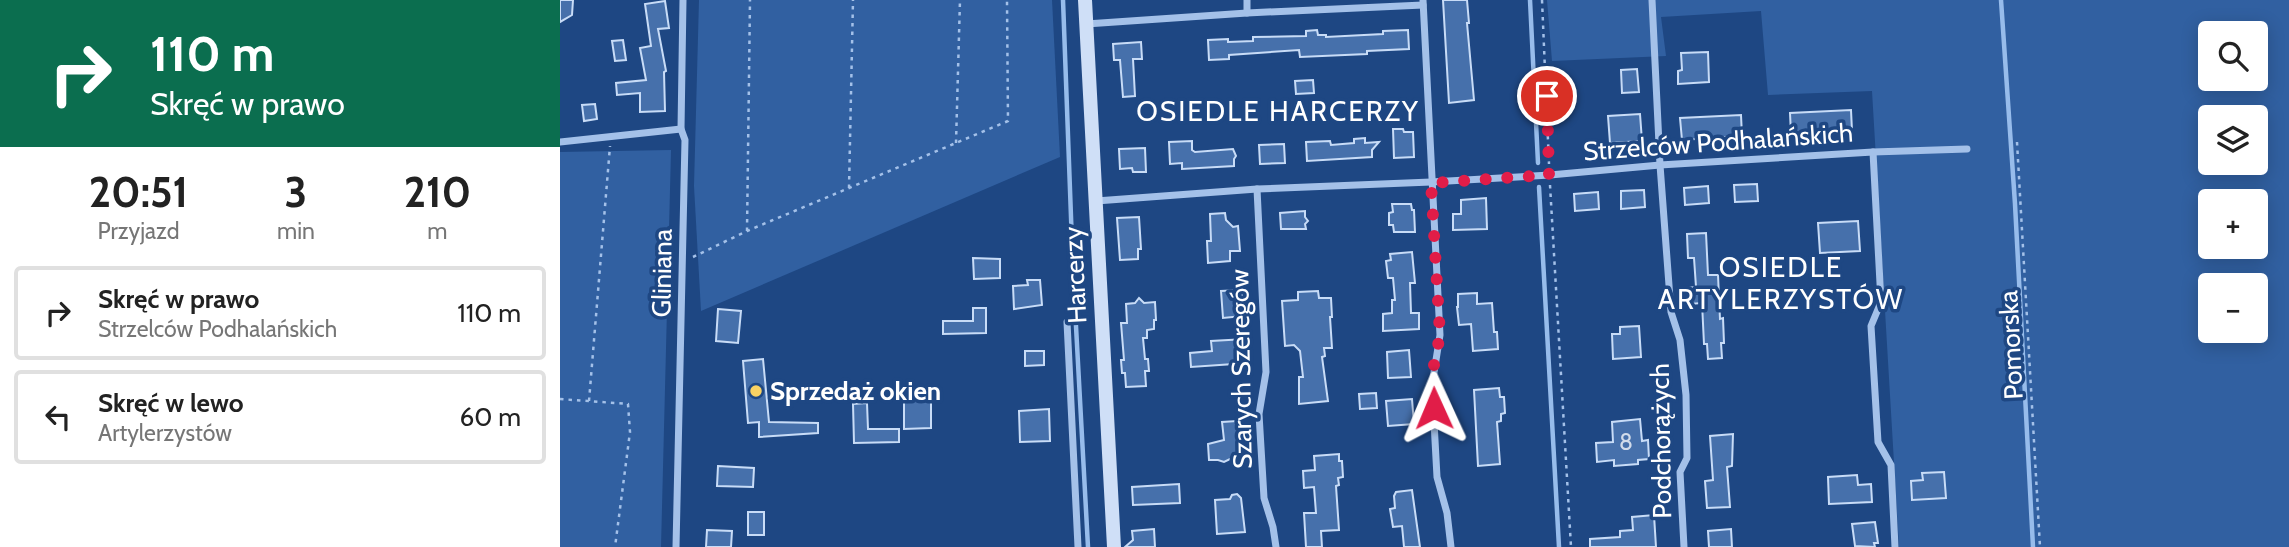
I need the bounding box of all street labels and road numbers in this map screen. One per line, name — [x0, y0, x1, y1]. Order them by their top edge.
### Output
street label: Strzelców Podhalańskich — [1582, 117, 1854, 167]
street label: Harcerzy — [1056, 226, 1094, 324]
street label: Gliniana — [645, 228, 679, 318]
street label: Szarych Szeregów — [1223, 269, 1259, 469]
street label: Pomorska — [1992, 289, 2030, 400]
street label: Podchorążych — [1644, 363, 1678, 519]

